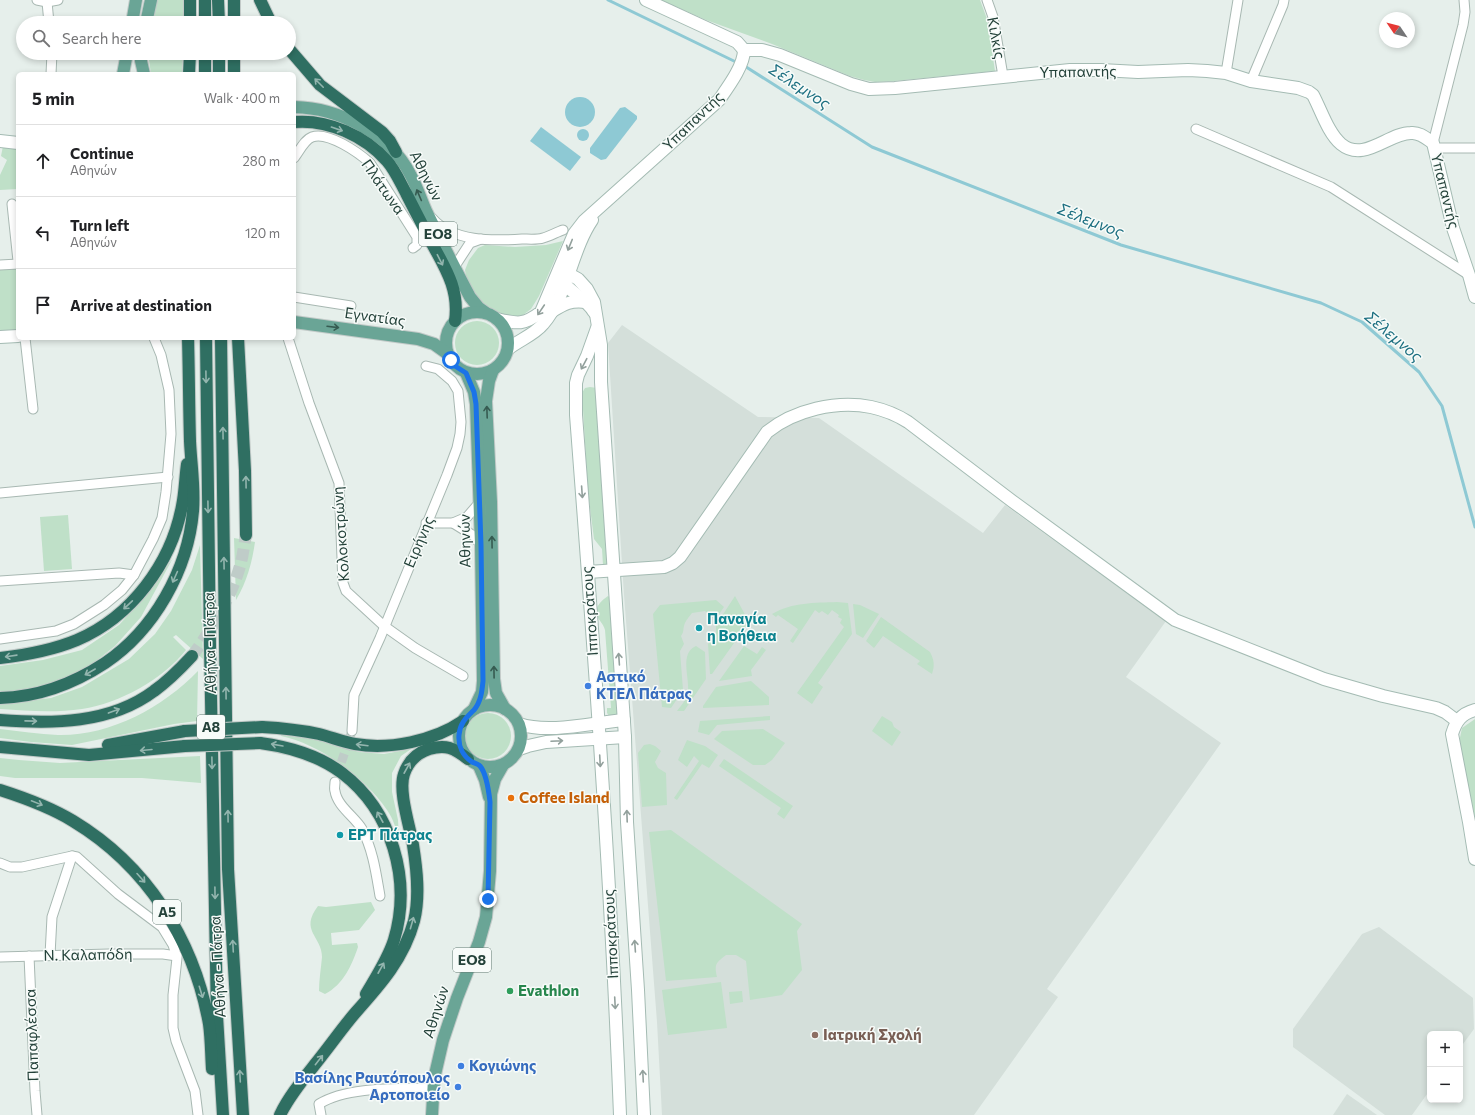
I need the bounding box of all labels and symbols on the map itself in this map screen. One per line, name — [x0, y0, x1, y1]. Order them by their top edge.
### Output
north arrow — [1379, 12, 1415, 48]
street label: Κιλκίς — [984, 15, 1010, 60]
water label: Σέλεμνος — [765, 58, 834, 112]
street label: Υπαπαντής — [1039, 61, 1117, 81]
one-way arrow — [314, 78, 324, 88]
street label: Υπαπαντής — [658, 87, 726, 154]
one-way arrow — [331, 125, 343, 133]
street label: Αθηνών — [407, 147, 447, 204]
street label: Υπαπαντής — [1428, 151, 1464, 230]
street label: Πλάτωνα — [358, 155, 409, 218]
one-way arrow — [415, 189, 422, 201]
water label: Σέλεμνος — [1055, 198, 1127, 241]
road number: ΕΟ8 — [419, 222, 457, 246]
one-way arrow — [566, 238, 573, 250]
one-way arrow — [437, 253, 444, 265]
street label: Εγνατίας — [344, 303, 407, 329]
one-way arrow — [537, 304, 545, 315]
water label: Σέλεμνος — [1361, 305, 1427, 365]
one-way arrow — [326, 323, 339, 331]
route start — [442, 351, 460, 369]
one-way arrow — [579, 357, 587, 369]
one-way arrow — [203, 370, 210, 383]
one-way arrow — [483, 406, 491, 419]
one-way arrow — [219, 427, 226, 440]
one-way arrow — [242, 476, 250, 489]
one-way arrow — [578, 485, 585, 498]
street label: Κολοκοτρώνη — [328, 486, 352, 582]
one-way arrow — [204, 500, 212, 513]
street label: Ειρήνης — [399, 513, 437, 570]
street label: Αθηνών — [455, 513, 473, 568]
one-way arrow — [488, 536, 495, 549]
one-way arrow — [221, 557, 228, 570]
street label: Ιπποκράτους — [577, 566, 601, 657]
one-way arrow — [171, 570, 178, 582]
street label: Αθήνα - Πάτρα — [199, 592, 219, 694]
one-way arrow — [123, 601, 133, 610]
place label: Παναγία η Βοήθεια — [707, 609, 777, 644]
marker: Παναγία η Βοήθεια — [694, 623, 704, 633]
one-way arrow — [5, 652, 18, 660]
one-way arrow — [616, 653, 623, 666]
one-way arrow — [490, 666, 498, 679]
place label: Αστικό ΚΤΕΛ Πάτρας — [596, 667, 692, 702]
one-way arrow — [84, 668, 96, 676]
marker: Αστικό ΚΤΕΛ Πάτρας — [583, 681, 593, 691]
one-way arrow — [222, 687, 230, 700]
one-way arrow — [107, 707, 120, 714]
road number: Α8 — [197, 715, 225, 739]
one-way arrow — [24, 717, 37, 725]
one-way arrow — [550, 738, 563, 745]
one-way arrow — [271, 741, 284, 749]
one-way arrow — [356, 741, 369, 749]
one-way arrow — [140, 746, 153, 753]
one-way arrow — [597, 754, 604, 767]
one-way arrow — [208, 756, 216, 769]
one-way arrow — [404, 762, 411, 774]
place label: Coffee Island — [519, 788, 610, 806]
marker: Coffee Island — [506, 793, 516, 803]
one-way arrow — [30, 800, 42, 808]
one-way arrow — [224, 810, 232, 823]
one-way arrow — [624, 810, 631, 823]
one-way arrow — [375, 811, 383, 823]
place label: ΕΡΤ Πάτρας — [348, 825, 432, 843]
marker: ΕΡΤ Πάτρας — [335, 830, 345, 840]
one-way arrow — [136, 873, 146, 883]
one-way arrow — [211, 886, 219, 899]
street label: Ιπποκράτους — [599, 889, 621, 979]
route end — [479, 890, 497, 908]
road number: Α5 — [153, 900, 181, 924]
street label: Αθήνα - Πάτρα — [205, 916, 229, 1018]
one-way arrow — [409, 917, 416, 930]
one-way arrow — [229, 940, 236, 953]
one-way arrow — [632, 940, 639, 953]
street label: Ν. Καλαπόδη — [43, 944, 133, 964]
road number: ΕΟ8 — [453, 948, 491, 972]
one-way arrow — [377, 962, 385, 974]
place label: Evathlon — [518, 981, 579, 999]
street label: Αθηνών — [418, 983, 452, 1040]
one-way arrow — [198, 986, 205, 999]
marker: Evathlon — [505, 986, 515, 996]
street label: Παπαφλέσσα — [20, 988, 42, 1082]
one-way arrow — [611, 996, 618, 1009]
place label: Ιατρική Σχολή — [823, 1025, 922, 1043]
marker: Ιατρική Σχολή — [810, 1030, 820, 1040]
one-way arrow — [314, 1055, 323, 1066]
place label: Κογιώνης — [469, 1056, 536, 1074]
marker: Κογιώνης — [456, 1061, 466, 1071]
place label: Βασίλης Ραυτόπουλος Αρτοποιείο — [294, 1068, 450, 1103]
one-way arrow — [237, 1070, 244, 1083]
one-way arrow — [639, 1070, 646, 1083]
marker: Βασίλης Ραυτόπουλος Αρτοποιείο — [453, 1082, 463, 1092]

